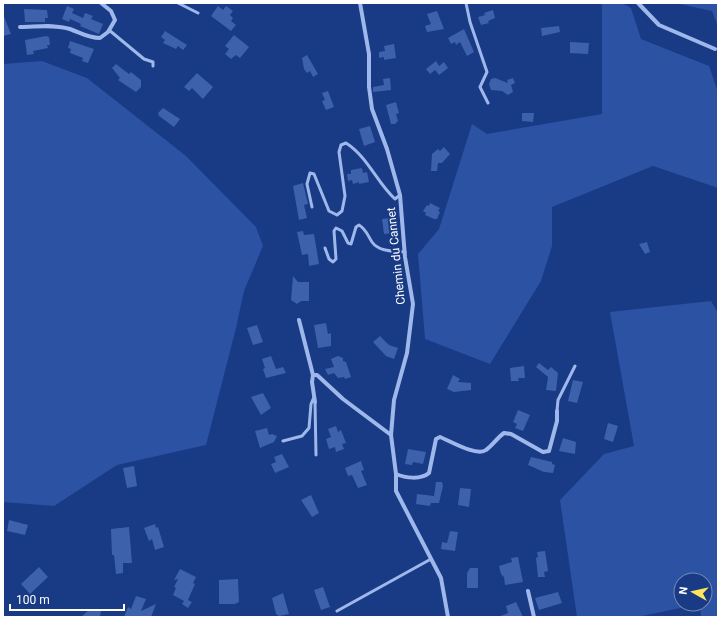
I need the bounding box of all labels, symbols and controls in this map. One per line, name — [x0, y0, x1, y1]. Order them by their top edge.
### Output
street label: Chemin du Cannet — [384, 206, 408, 306]
north arrow — [673, 572, 713, 612]
scale bar — [10, 586, 124, 612]
text: N — [677, 586, 691, 595]
text: 100 m — [16, 593, 50, 607]

